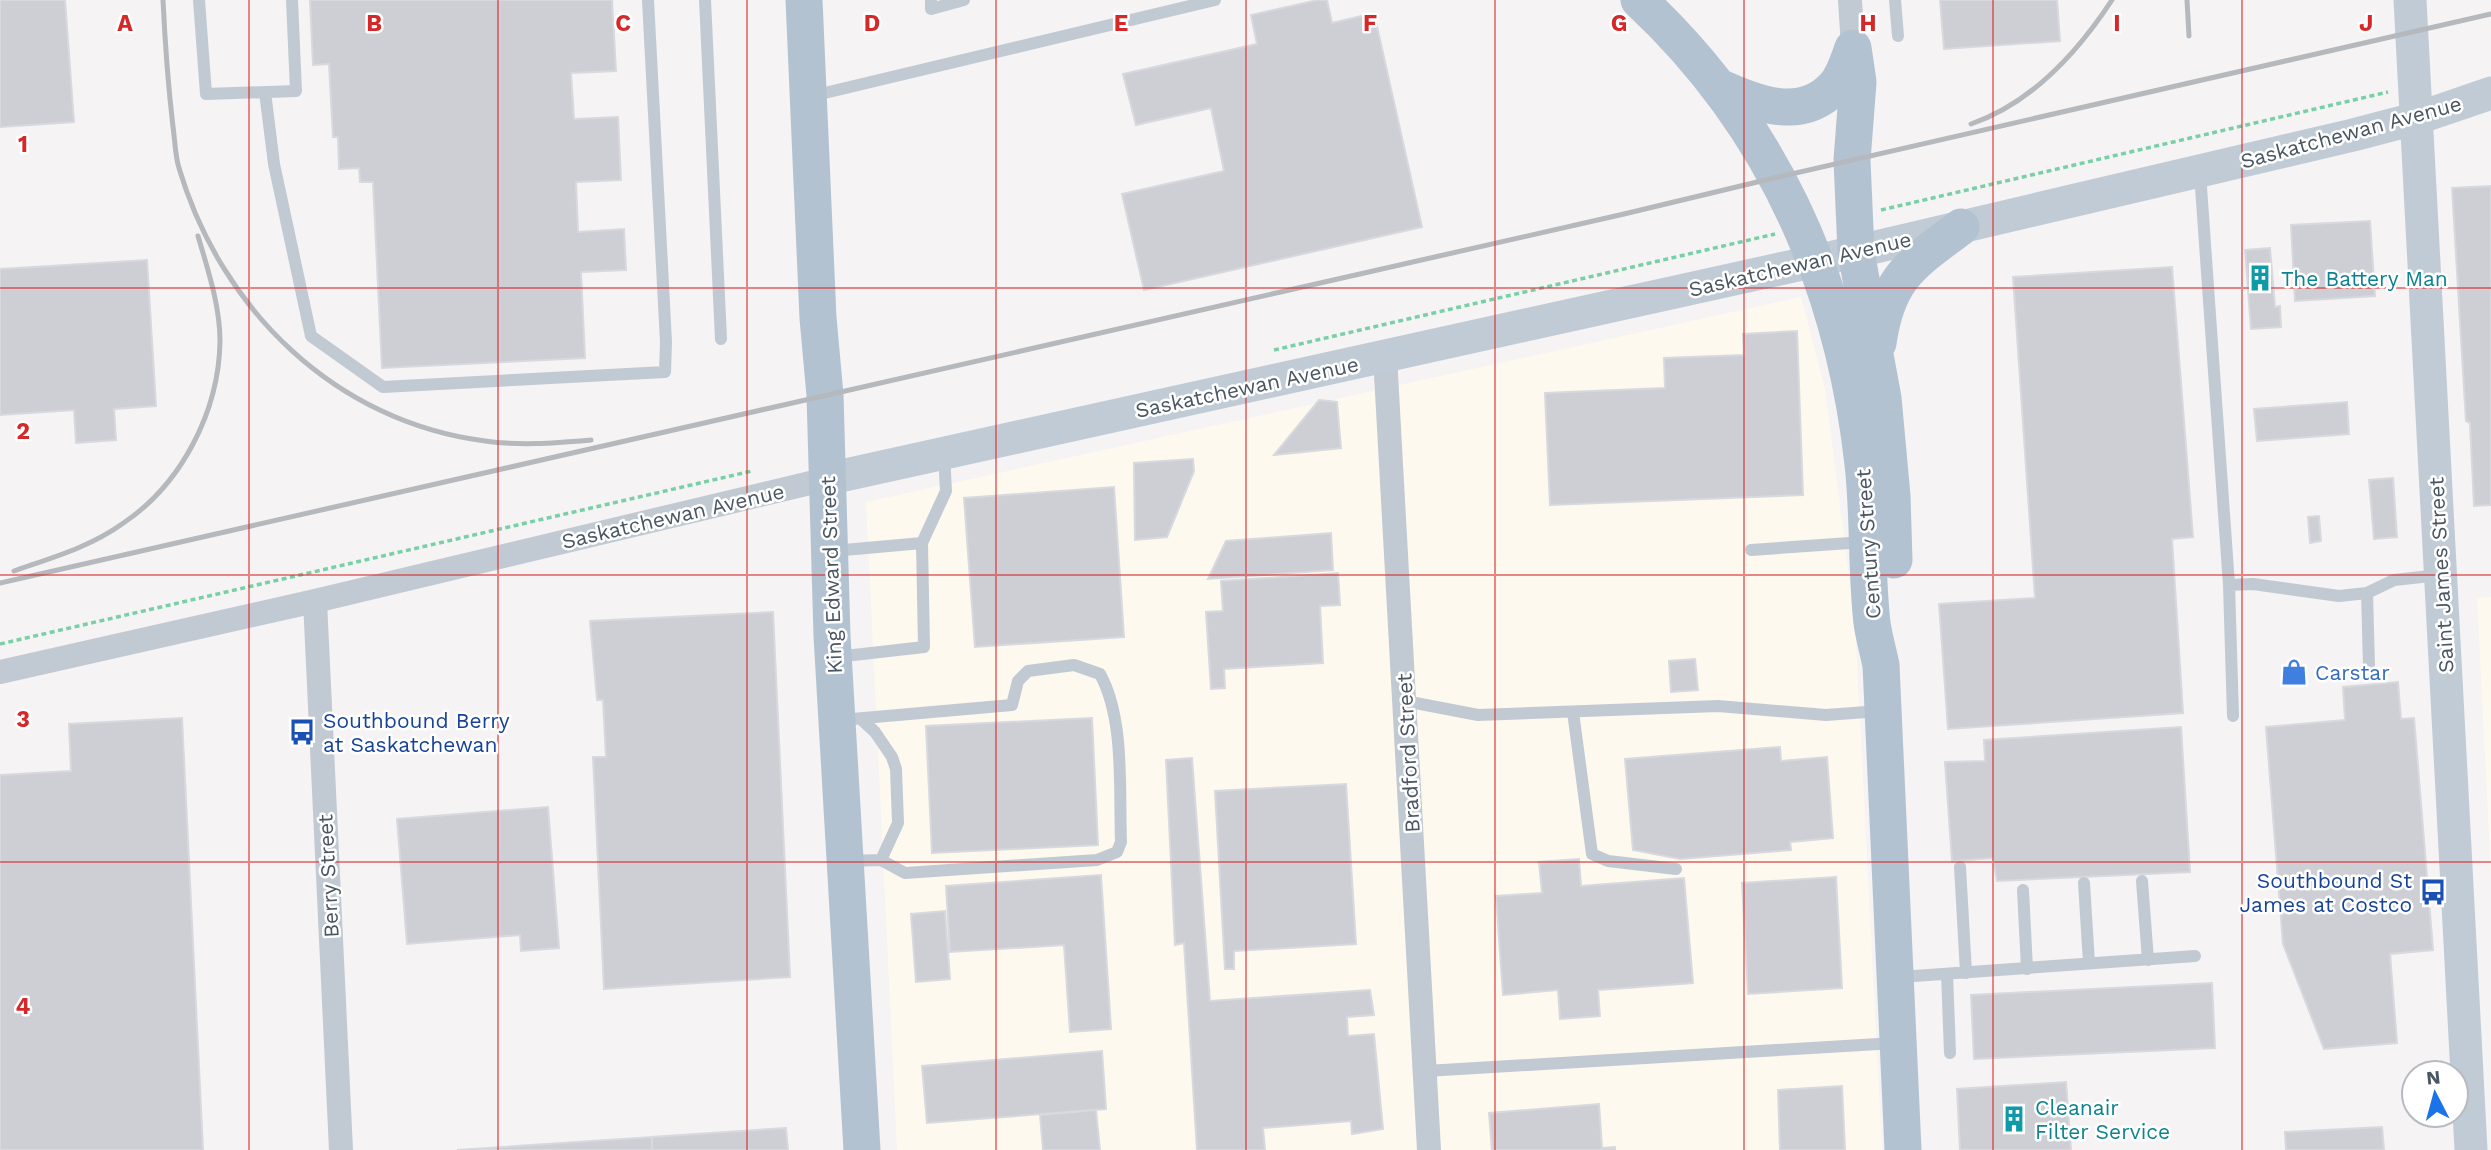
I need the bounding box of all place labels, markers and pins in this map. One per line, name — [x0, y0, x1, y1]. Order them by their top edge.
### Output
building icon: The Battery Man — [2245, 263, 2275, 293]
place label: The Battery Man — [2281, 266, 2448, 291]
shop icon: Carstar — [2279, 657, 2309, 687]
place label: Carstar — [2315, 660, 2390, 685]
place label: Southbound Berry at Saskatchewan — [323, 708, 510, 757]
bus stop icon: Southbound Berry at Saskatchewan — [287, 717, 317, 747]
place label: Southbound St James at Costco — [2240, 868, 2412, 917]
bus stop icon: Southbound St James at Costco — [2418, 877, 2448, 907]
place label: Cleanair Filter Service — [2035, 1095, 2170, 1144]
building icon: Cleanair Filter Service — [1999, 1104, 2029, 1134]

